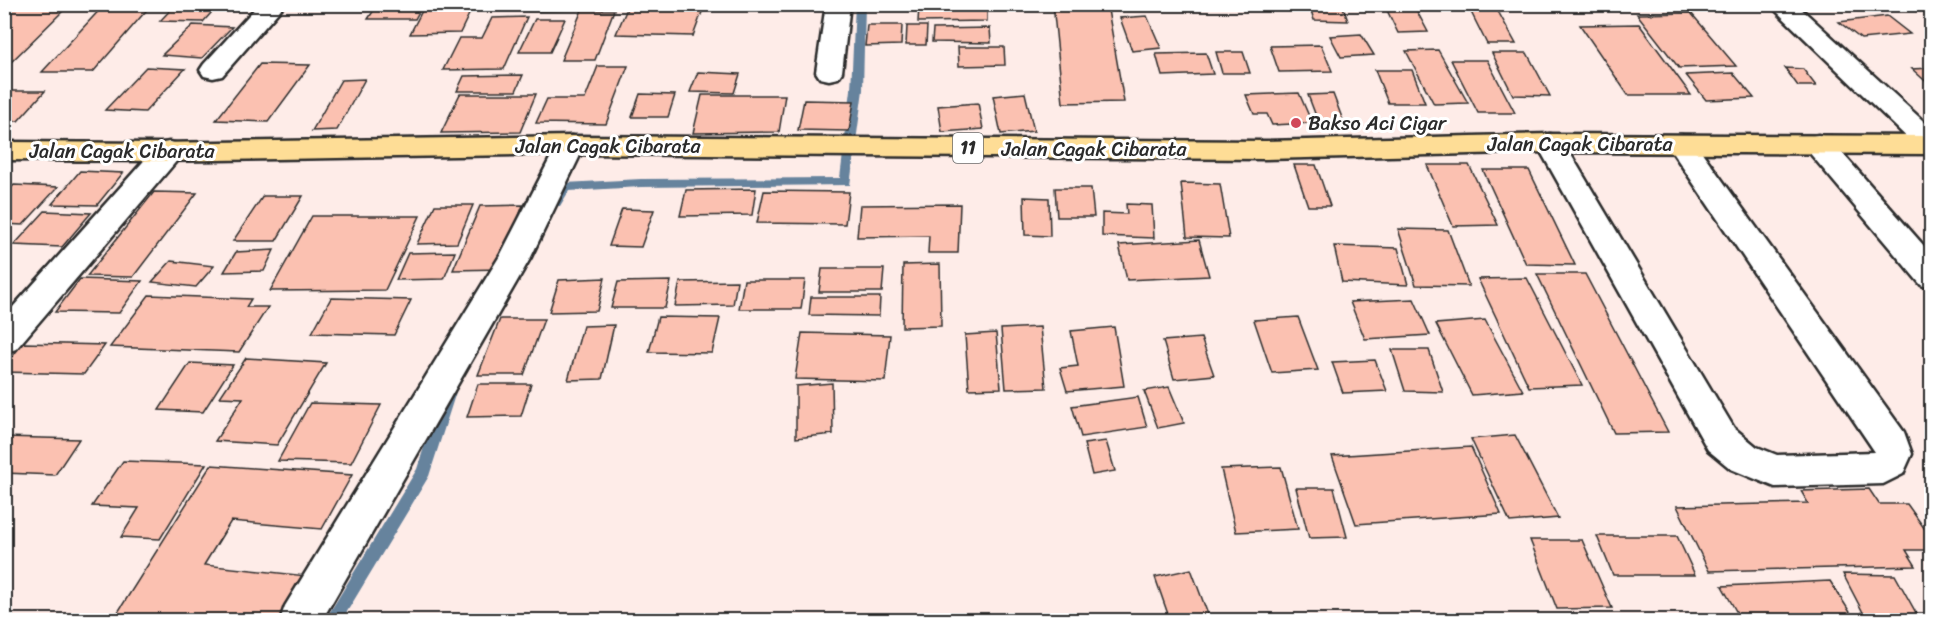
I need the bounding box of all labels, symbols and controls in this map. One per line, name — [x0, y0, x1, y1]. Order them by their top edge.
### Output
place label: Bakso Aci Cigar — [1308, 106, 1448, 141]
marker: Bakso Aci Cigar — [1289, 116, 1303, 130]
street label: Jalan Cagak Cibarata — [1487, 127, 1673, 162]
street label: Jalan Cagak Cibarata — [515, 129, 701, 164]
street label: Jalan Cagak Cibarata — [1001, 132, 1187, 167]
road number: 11 — [953, 133, 983, 163]
street label: Jalan Cagak Cibarata — [29, 134, 215, 169]

